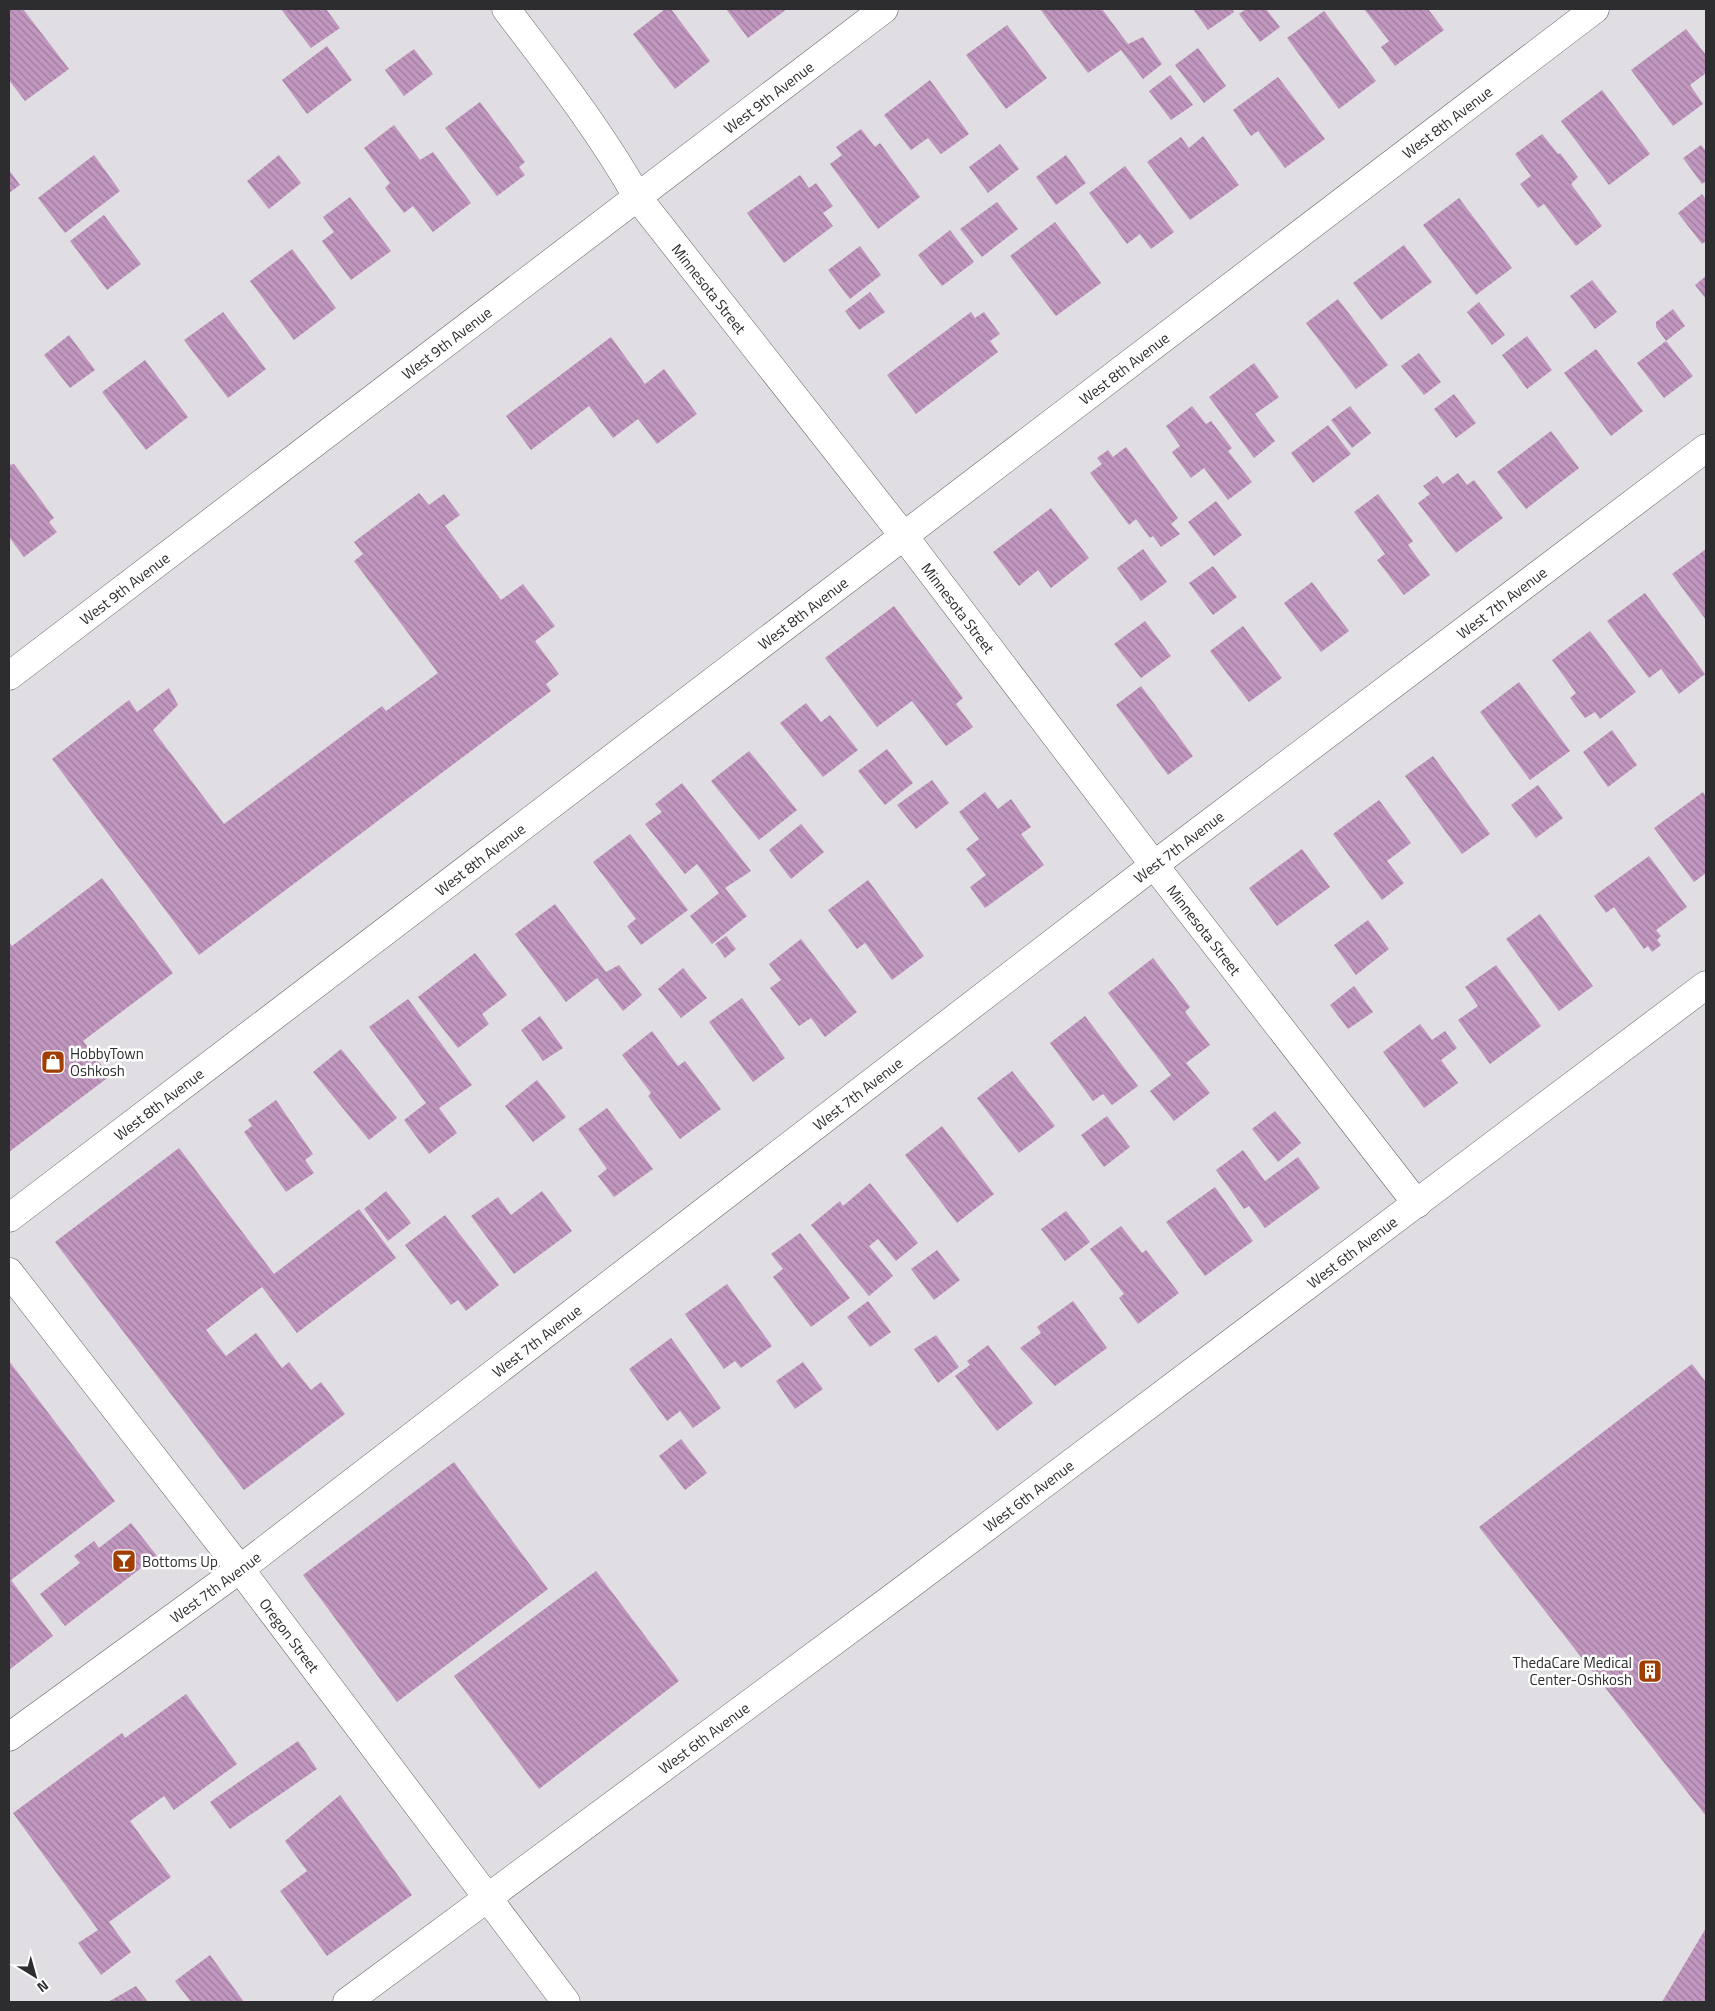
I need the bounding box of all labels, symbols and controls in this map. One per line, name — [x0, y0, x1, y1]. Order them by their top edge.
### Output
street label: West 9th Avenue — [719, 55, 818, 139]
street label: West 8th Avenue — [1397, 80, 1497, 164]
street label: Minnesota Street — [666, 239, 753, 339]
street label: West 9th Avenue — [396, 301, 496, 384]
street label: West 8th Avenue — [1074, 326, 1174, 410]
street label: West 9th Avenue — [74, 546, 174, 630]
street label: Minnesota Street — [916, 557, 1001, 659]
street label: West 7th Avenue — [1452, 561, 1552, 644]
street label: West 8th Avenue — [753, 571, 853, 655]
street label: West 7th Avenue — [1128, 805, 1229, 888]
street label: West 8th Avenue — [430, 817, 530, 901]
street label: Minnesota Street — [1162, 880, 1247, 981]
place label: HobbyTown Oshkosh — [70, 1042, 144, 1082]
shop icon: HobbyTown Oshkosh — [40, 1049, 66, 1075]
street label: West 7th Avenue — [808, 1051, 907, 1136]
street label: West 8th Avenue — [109, 1062, 208, 1146]
street label: West 6th Avenue — [1302, 1210, 1402, 1294]
street label: West 7th Avenue — [487, 1298, 586, 1383]
street label: West 6th Avenue — [978, 1454, 1078, 1537]
street label: West 7th Avenue — [165, 1546, 266, 1628]
bar icon: Bottoms Up — [111, 1548, 137, 1574]
place label: Bottoms Up — [142, 1550, 218, 1573]
street label: Oregon Street — [254, 1593, 326, 1678]
place label: ThedaCare Medical Center-Oshkosh — [1513, 1651, 1632, 1691]
building icon: ThedaCare Medical Center-Oshkosh — [1637, 1658, 1663, 1684]
street label: West 6th Avenue — [653, 1696, 754, 1779]
north arrow — [10, 1951, 60, 2001]
text: N — [33, 1975, 53, 1998]

